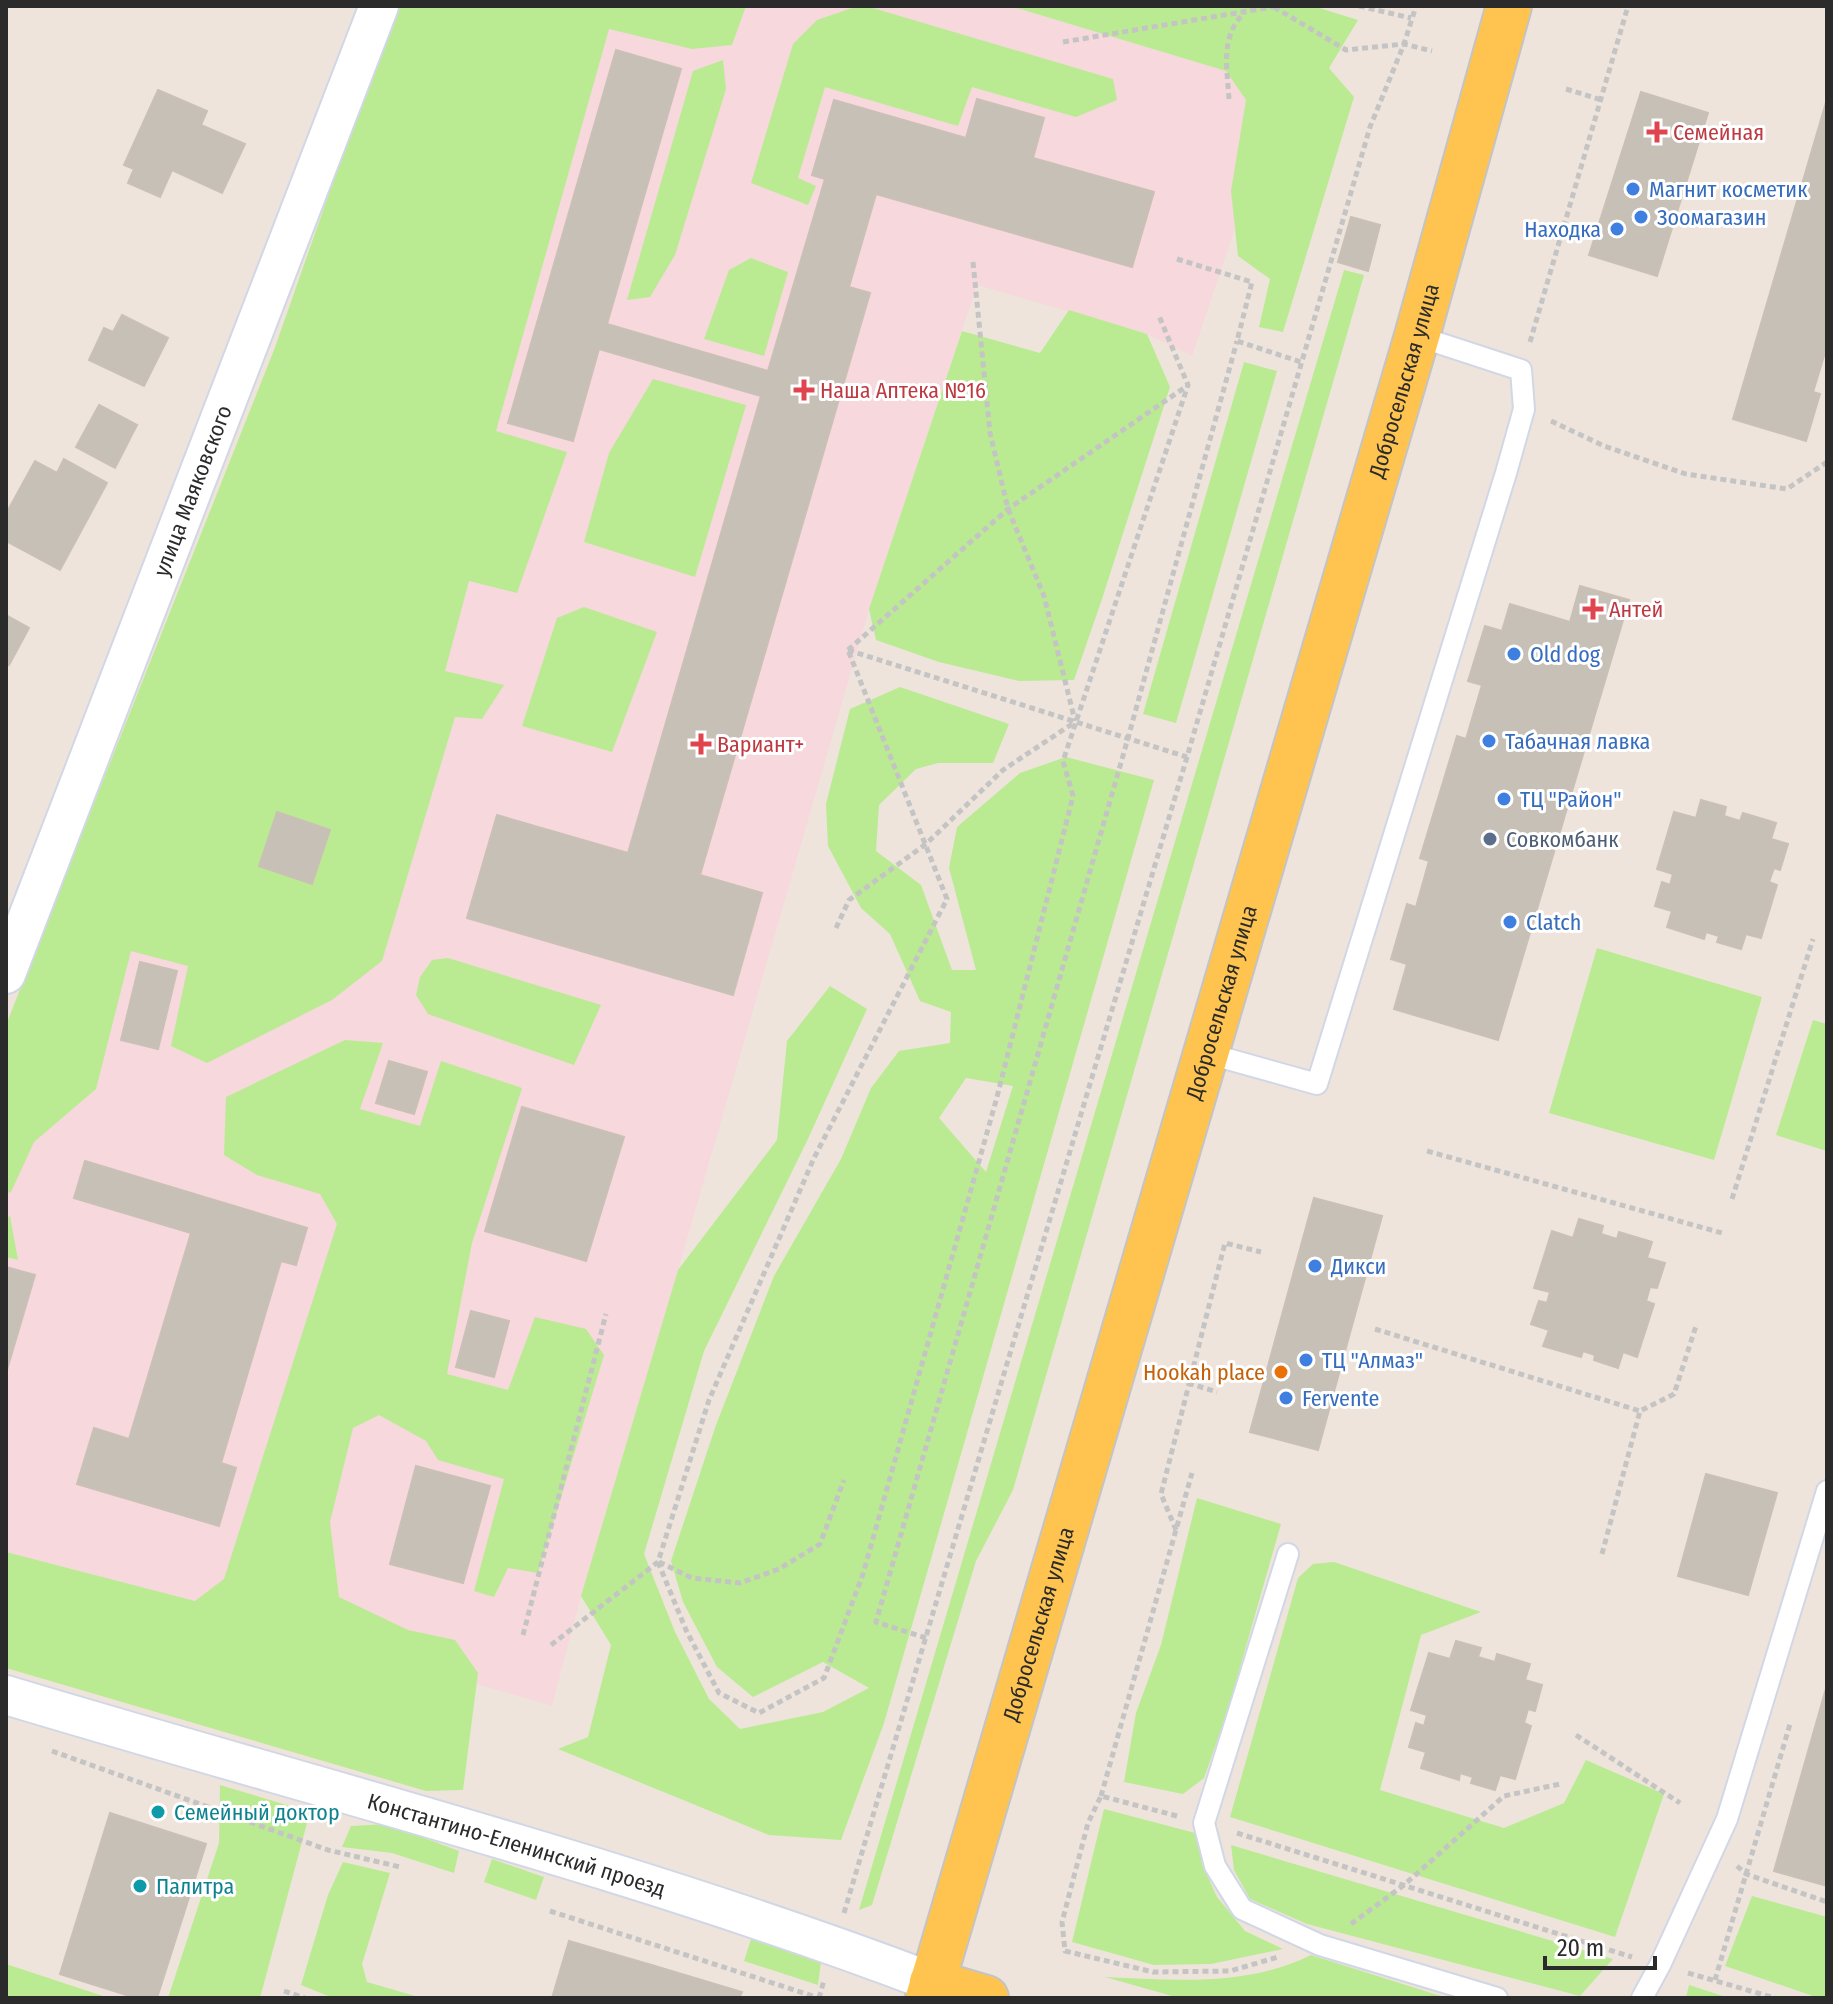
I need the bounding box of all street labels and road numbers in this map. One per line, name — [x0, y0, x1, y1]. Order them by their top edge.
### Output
street label: Добросельская улица — [1363, 280, 1445, 482]
street label: улица Маяковского — [148, 402, 238, 580]
street label: Добросельская улица — [1180, 902, 1263, 1104]
street label: Добросельская улица — [997, 1524, 1080, 1725]
street label: Константино-Еленинский проезд — [364, 1788, 669, 1903]

